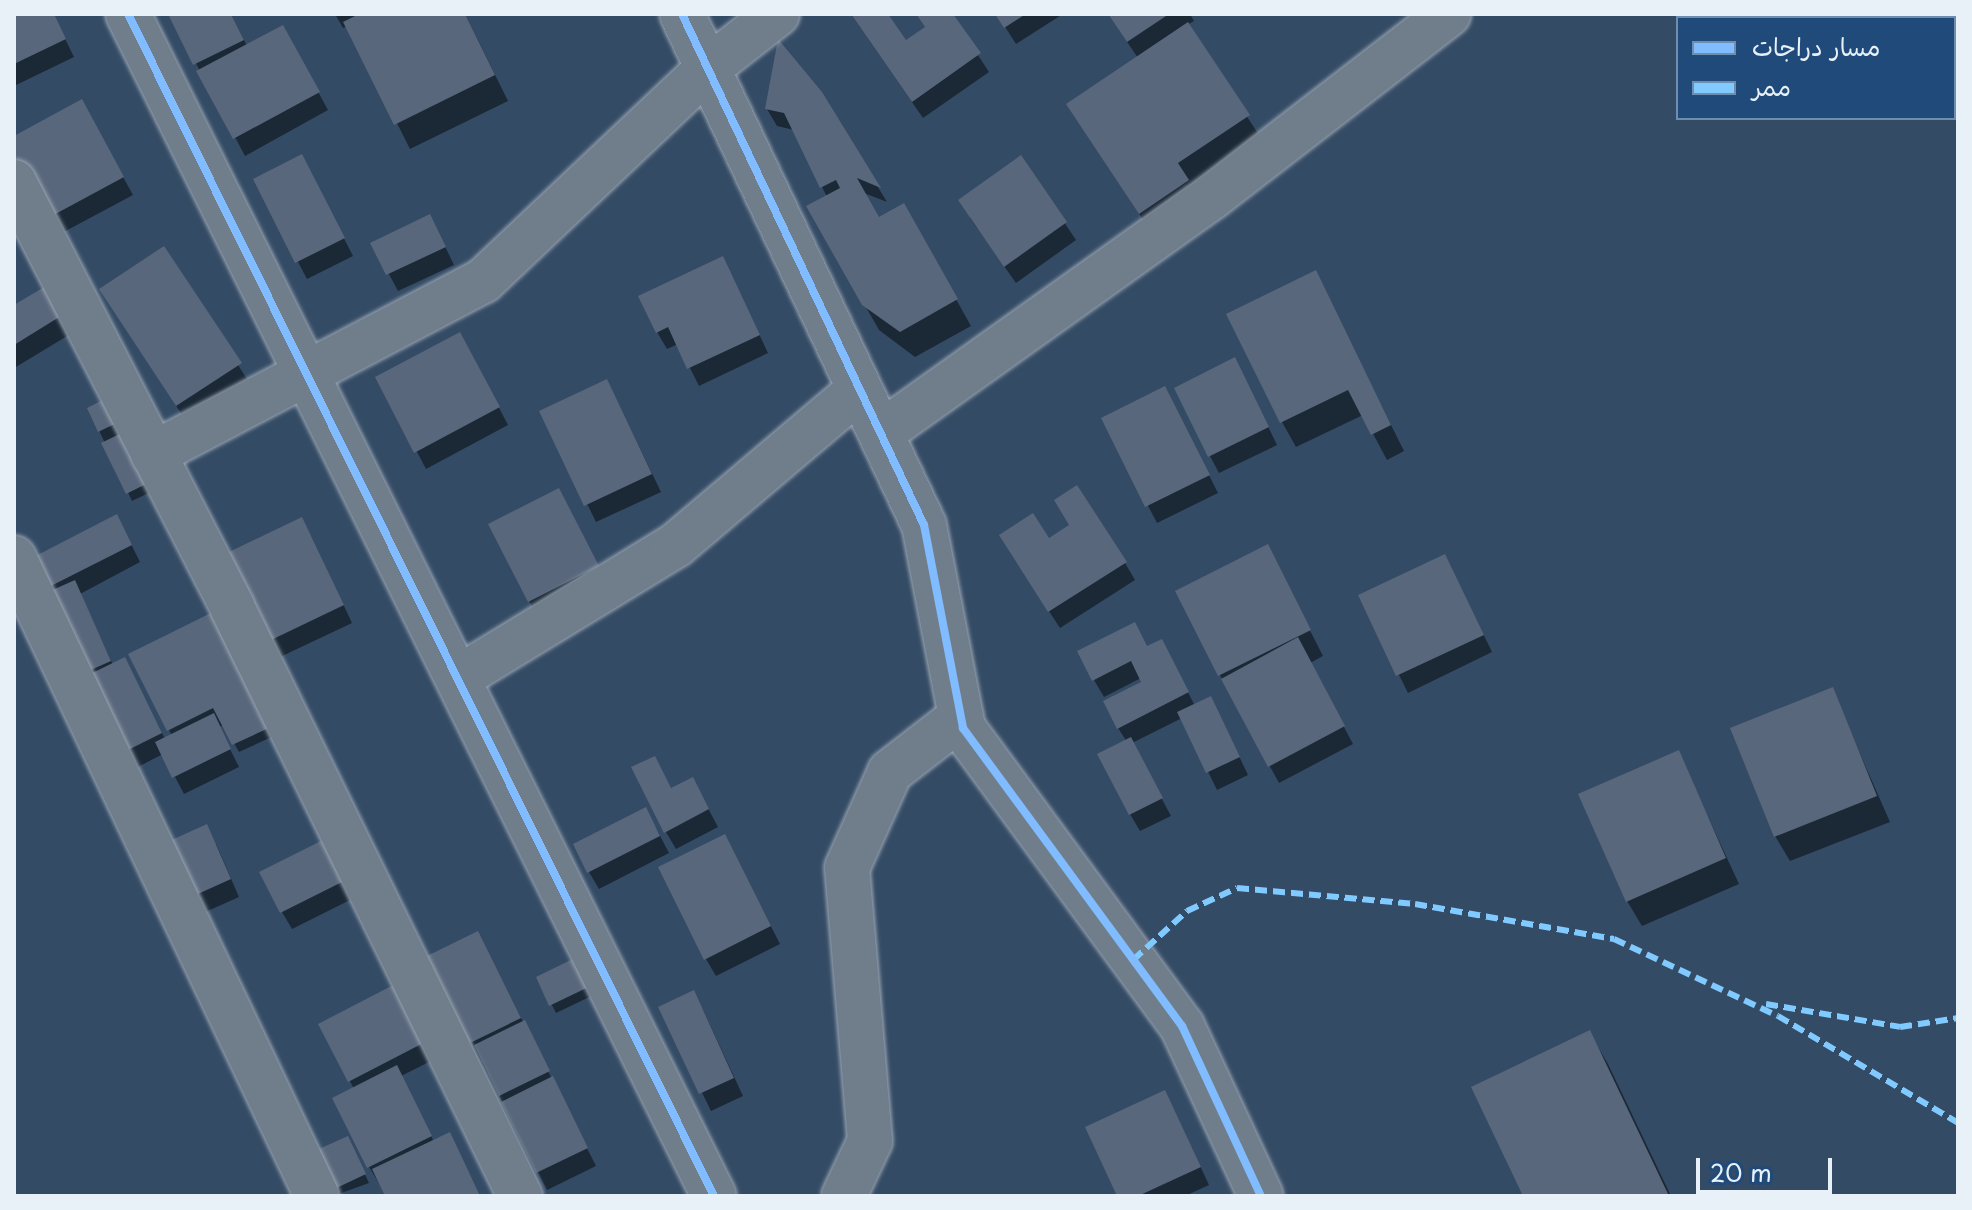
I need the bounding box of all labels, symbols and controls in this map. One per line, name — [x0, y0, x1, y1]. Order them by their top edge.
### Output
legend — [1676, 16, 1956, 120]
text: مسار دراجات — [1752, 28, 1880, 64]
text: ممر — [1752, 68, 1791, 104]
scale bar — [1700, 1142, 1836, 1192]
text: 20 m — [1710, 1154, 1772, 1190]

